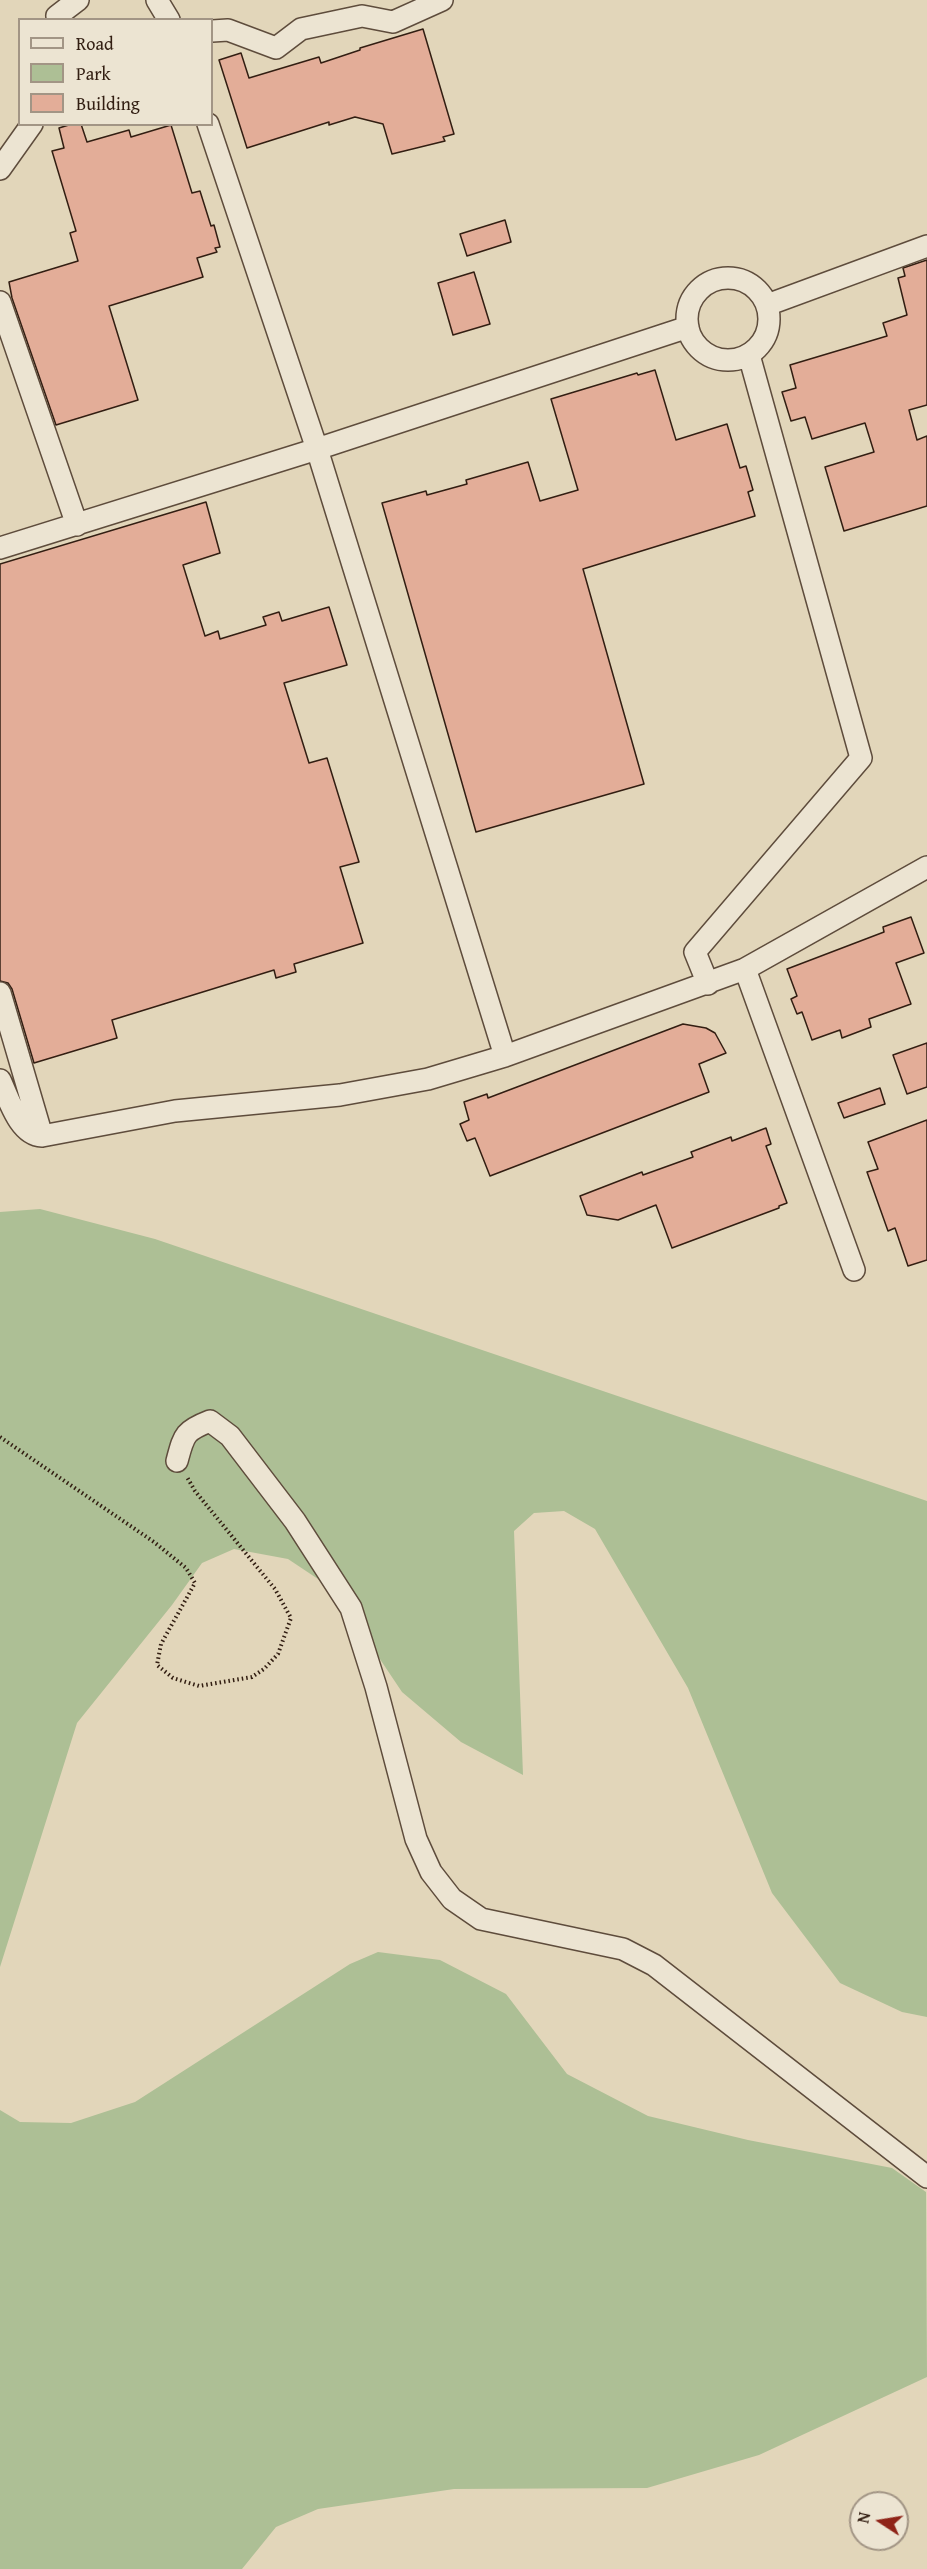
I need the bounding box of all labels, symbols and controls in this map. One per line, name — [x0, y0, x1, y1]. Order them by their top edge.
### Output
legend — [18, 18, 213, 126]
text: Road — [76, 30, 114, 57]
text: Park — [76, 60, 111, 87]
text: Building — [76, 90, 140, 117]
north arrow — [849, 2491, 909, 2551]
text: N — [850, 2510, 876, 2525]

